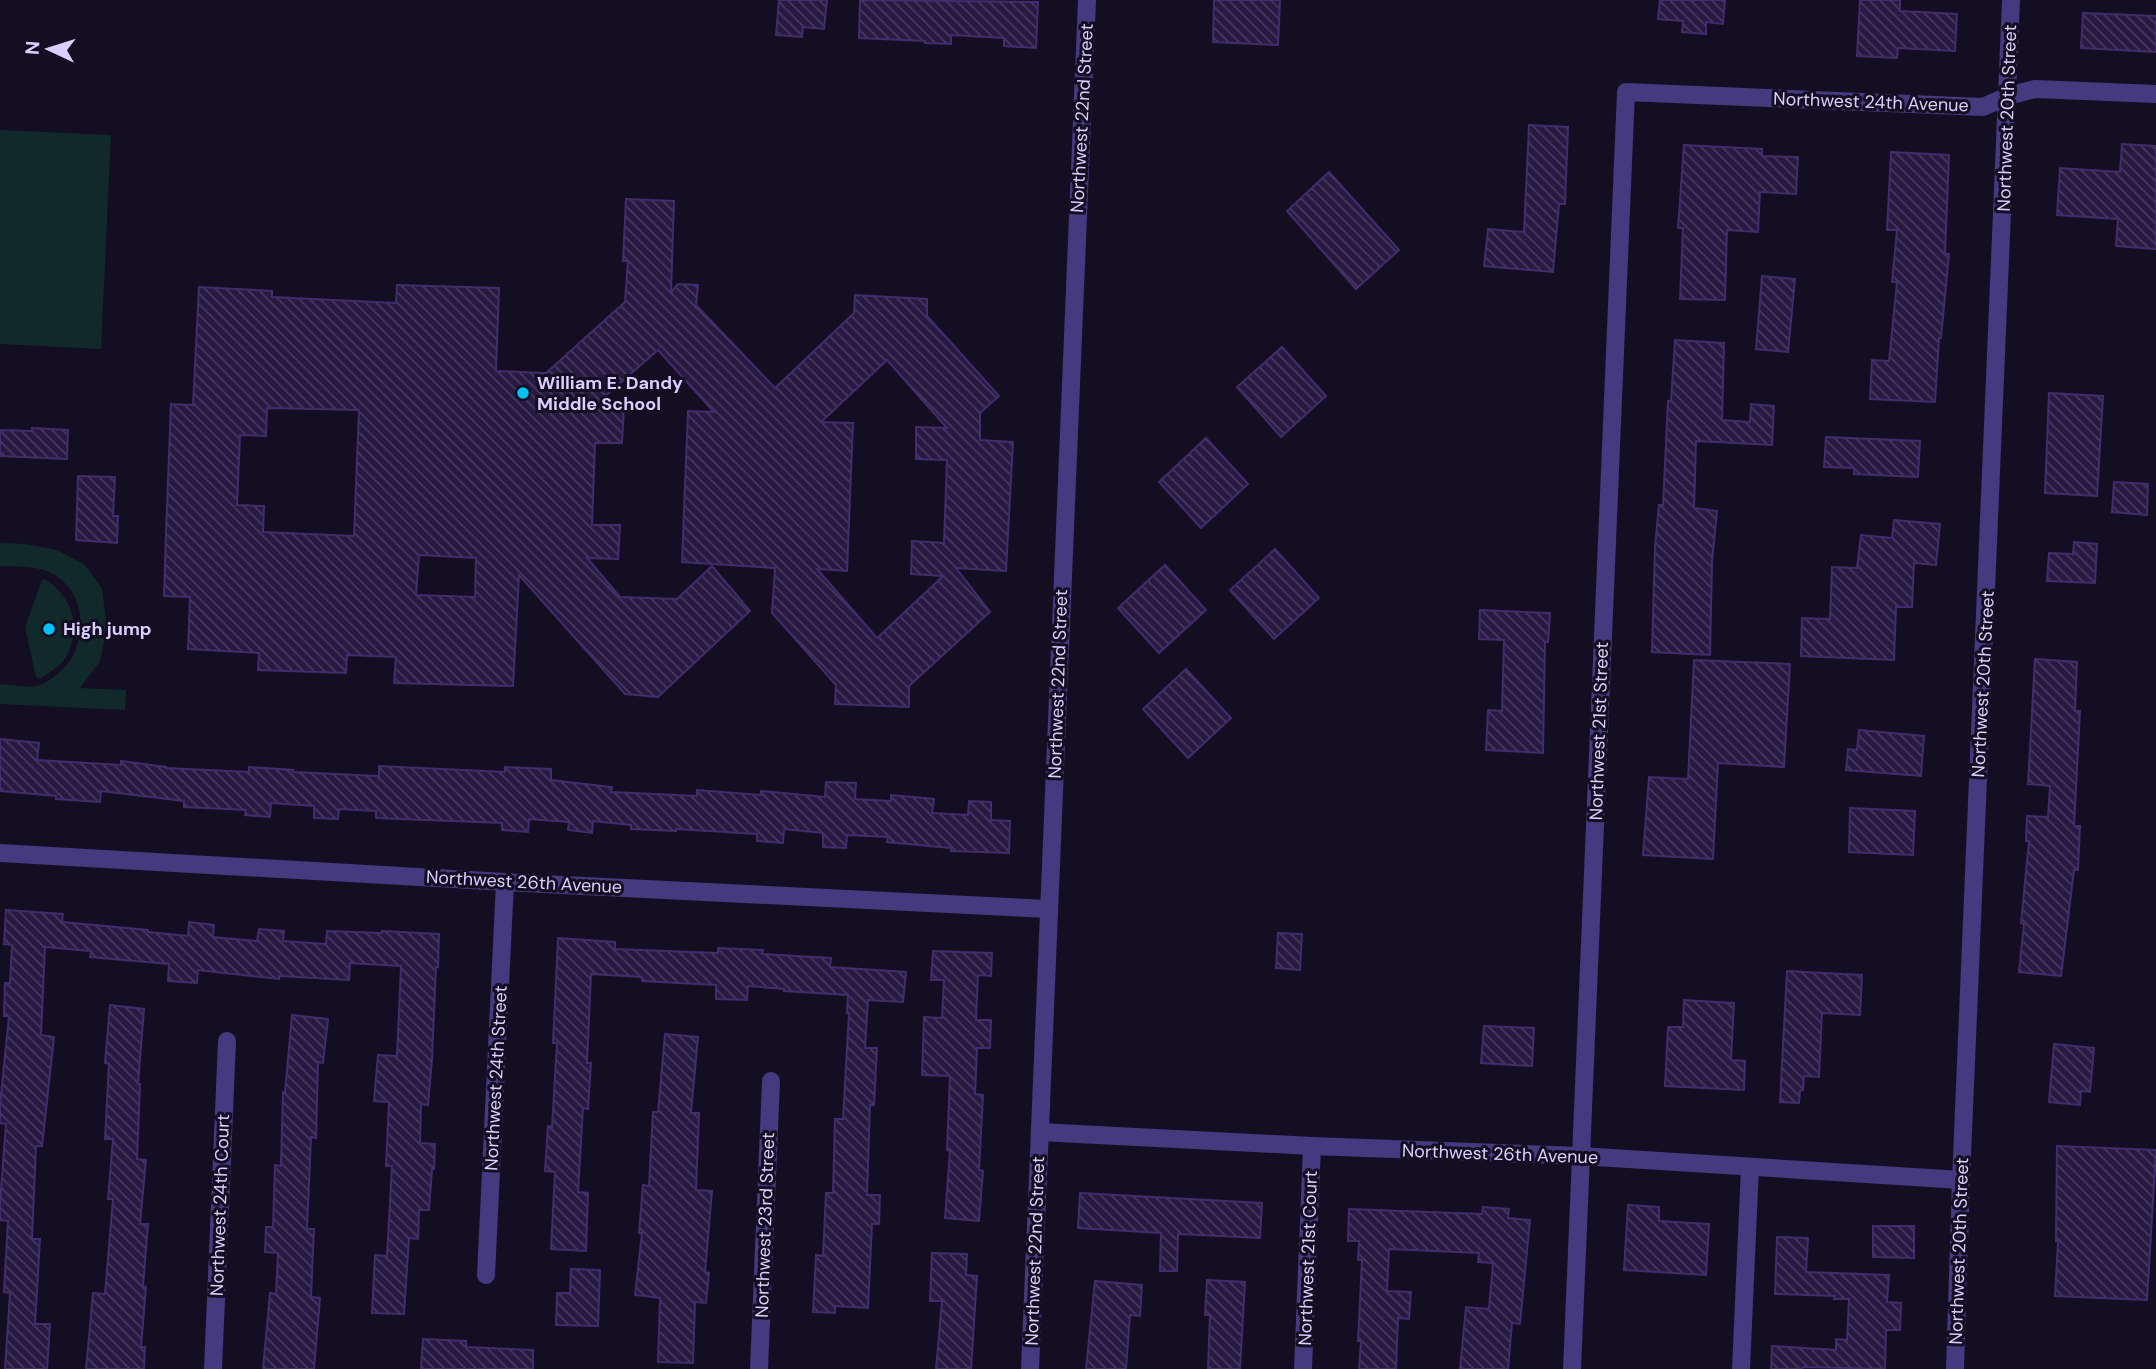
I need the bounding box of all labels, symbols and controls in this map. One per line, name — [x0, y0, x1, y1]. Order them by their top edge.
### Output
north arrow — [14, 14, 84, 84]
street label: Northwest 22nd Street — [1065, 23, 1099, 213]
street label: Northwest 20th Street — [1992, 24, 2022, 212]
text: N — [20, 40, 45, 56]
street label: Northwest 24th Avenue — [1773, 87, 1969, 117]
place label: William E. Dandy Middle School — [537, 371, 683, 416]
marker: William E. Dandy Middle School — [515, 385, 531, 401]
street label: Northwest 22nd Street — [1043, 589, 1073, 779]
street label: Northwest 20th Street — [1966, 590, 2000, 778]
place label: High jump — [63, 617, 152, 641]
marker: High jump — [41, 621, 57, 637]
street label: Northwest 21st Street — [1584, 641, 1614, 821]
street label: Northwest 26th Avenue — [425, 865, 623, 899]
street label: Northwest 24th Street — [479, 985, 513, 1171]
street label: Northwest 24th Court — [205, 1114, 235, 1296]
street label: Northwest 23rd Street — [750, 1132, 780, 1318]
street label: Northwest 26th Avenue — [1401, 1139, 1599, 1169]
street label: Northwest 22nd Street — [1020, 1156, 1050, 1346]
street label: Northwest 20th Street — [1944, 1157, 1974, 1345]
street label: Northwest 21st Court — [1293, 1170, 1323, 1346]

